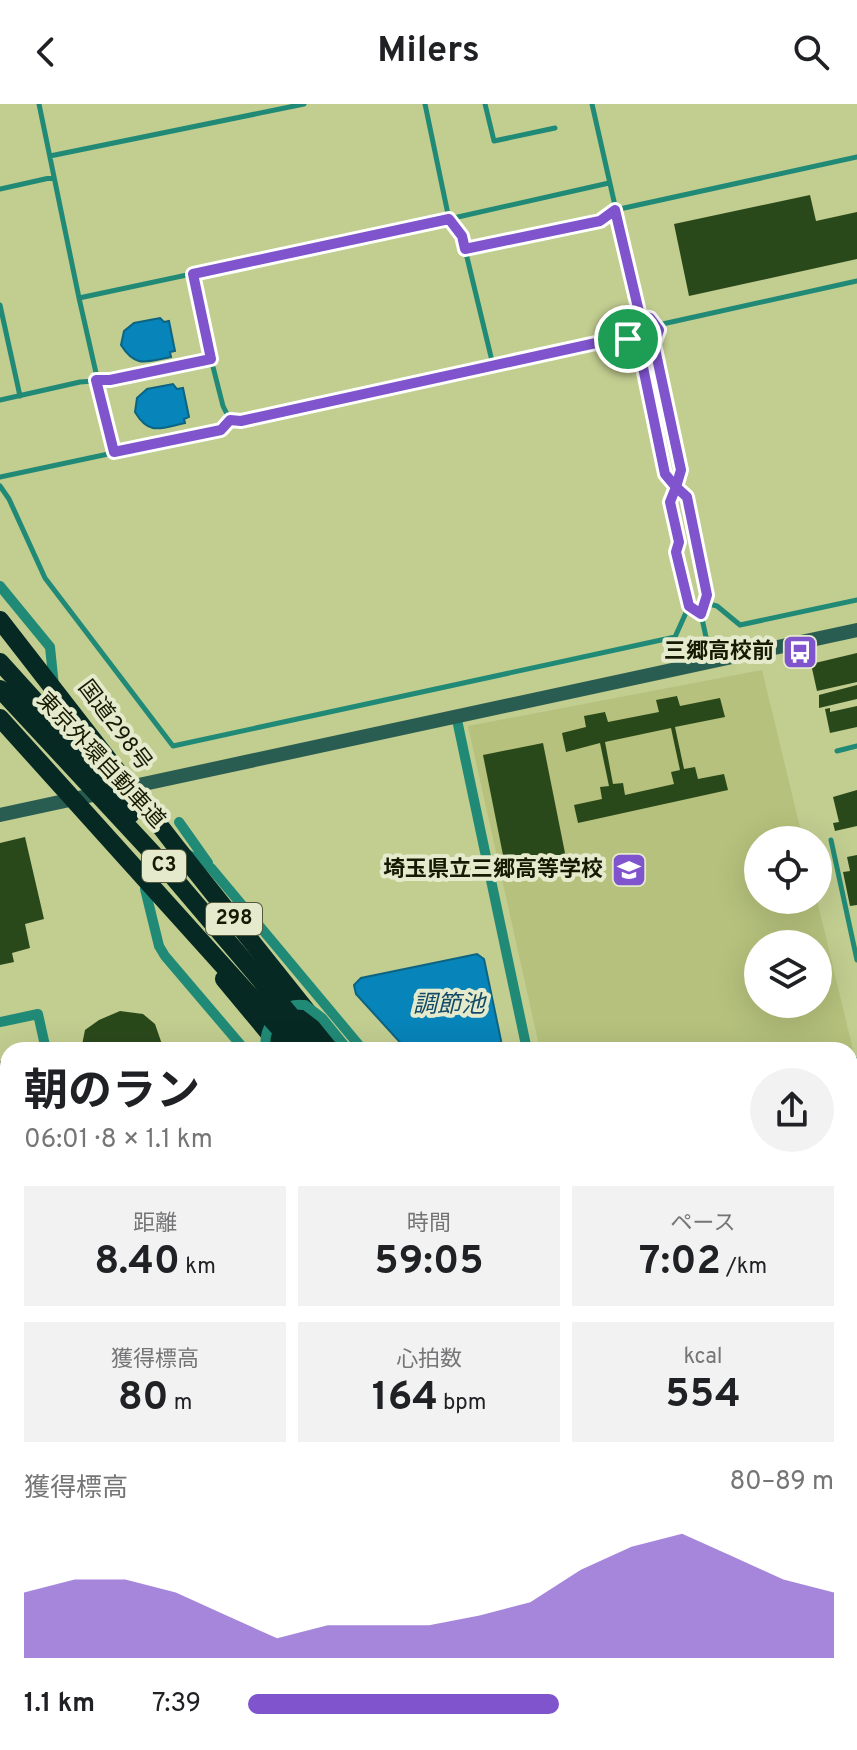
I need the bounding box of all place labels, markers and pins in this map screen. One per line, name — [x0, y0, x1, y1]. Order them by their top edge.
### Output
pin — [594, 305, 662, 373]
bus stop icon: 三郷高校前 — [781, 633, 819, 671]
place label: 三郷高校前 — [664, 639, 774, 666]
school or university icon: 埼玉県立三郷高等学校 — [610, 851, 648, 889]
place label: 埼玉県立三郷高等学校 — [383, 857, 603, 884]

